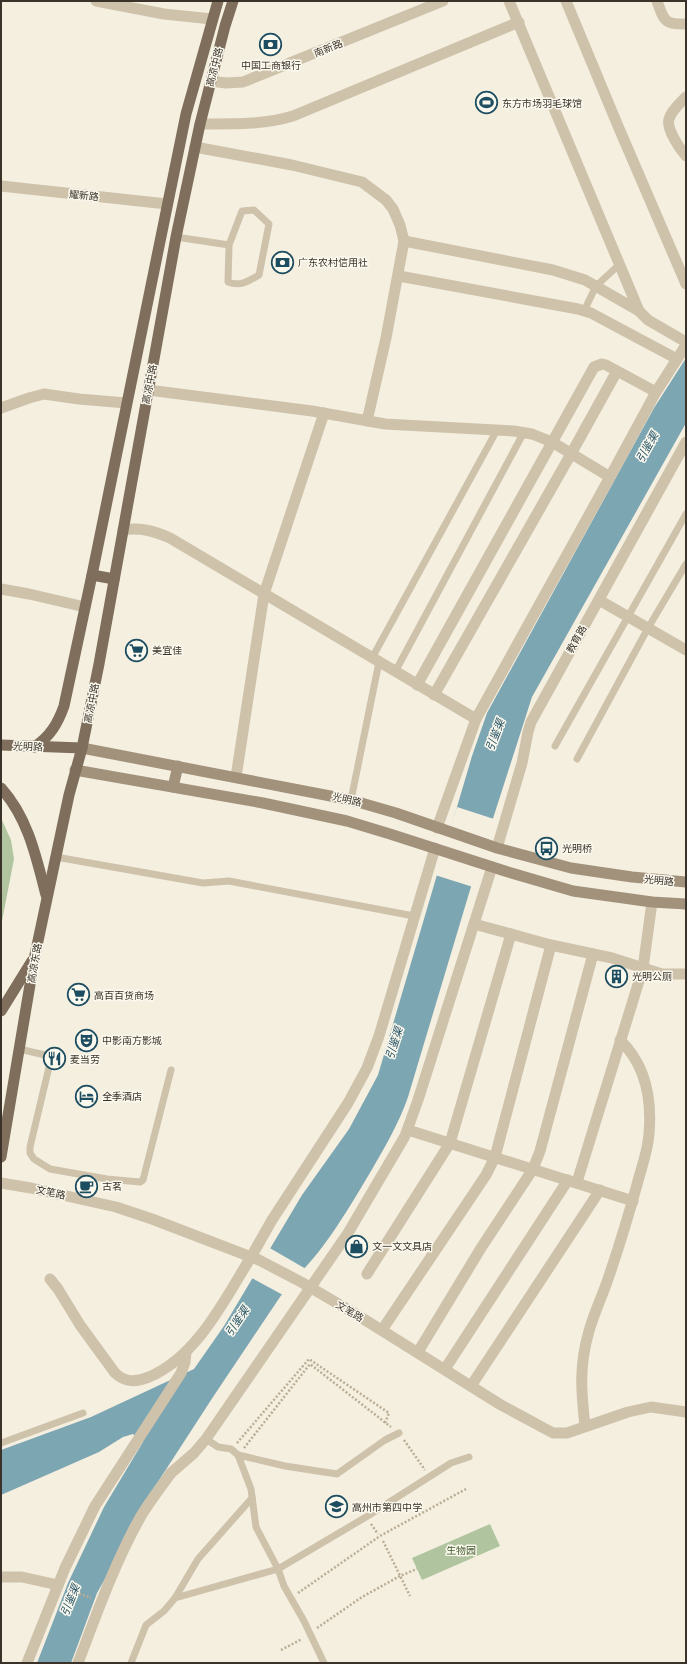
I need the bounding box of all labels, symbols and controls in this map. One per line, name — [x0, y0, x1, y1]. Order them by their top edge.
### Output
bank icon: 中国工商银行 — [258, 32, 284, 58]
street label: 南新路 — [312, 38, 344, 59]
street label: 高凉中路 — [204, 46, 225, 88]
place label: 中国工商银行 — [241, 60, 301, 71]
sports icon: 东方市场羽毛球馆 — [473, 90, 499, 116]
place label: 东方市场羽毛球馆 — [502, 98, 582, 109]
street label: 耀新路 — [68, 188, 99, 203]
bank icon: 广东农村信用社 — [269, 249, 295, 275]
place label: 广东农村信用社 — [298, 257, 368, 268]
street label: 高凉中路 — [140, 363, 159, 405]
water label: 引鉴渠 — [634, 428, 661, 464]
street label: 教育路 — [564, 623, 589, 655]
supermarket icon: 美宜佳 — [124, 637, 150, 663]
place label: 美宜佳 — [152, 645, 182, 656]
street label: 高凉中路 — [82, 682, 101, 724]
water label: 引鉴渠 — [483, 716, 507, 753]
street label: 光明路 — [13, 740, 43, 753]
street label: 光明路 — [331, 791, 363, 808]
bus stop icon: 光明桥 — [534, 835, 560, 861]
place label: 光明桥 — [562, 843, 592, 854]
street label: 光明路 — [643, 873, 674, 888]
street label: 高凉东路 — [26, 942, 43, 984]
building icon: 光明公厕 — [604, 963, 630, 989]
place label: 光明公厕 — [632, 971, 672, 982]
supermarket icon: 高百百货商场 — [65, 982, 91, 1008]
place label: 高百百货商场 — [94, 990, 154, 1001]
water label: 引鉴渠 — [383, 1024, 405, 1061]
theatre icon: 中影南方影城 — [73, 1027, 99, 1053]
place label: 中影南方影城 — [102, 1035, 162, 1046]
restaurant icon: 麦当劳 — [42, 1046, 68, 1072]
place label: 麦当劳 — [70, 1054, 100, 1065]
hotel icon: 全季酒店 — [73, 1083, 99, 1109]
place label: 全季酒店 — [102, 1091, 142, 1102]
cafe icon: 古茗 — [73, 1173, 99, 1199]
place label: 古茗 — [102, 1181, 122, 1192]
street label: 文笔路 — [35, 1184, 67, 1201]
shop icon: 文一文文具店 — [343, 1233, 369, 1259]
place label: 文一文文具店 — [372, 1241, 432, 1252]
street label: 文笔路 — [334, 1299, 365, 1324]
water label: 引鉴渠 — [223, 1302, 252, 1338]
school or university icon: 高州市第四中学 — [323, 1494, 349, 1520]
place label: 高州市第四中学 — [352, 1502, 422, 1513]
park label: 生物园 — [446, 1545, 476, 1556]
water label: 引鉴渠 — [58, 1581, 82, 1618]

